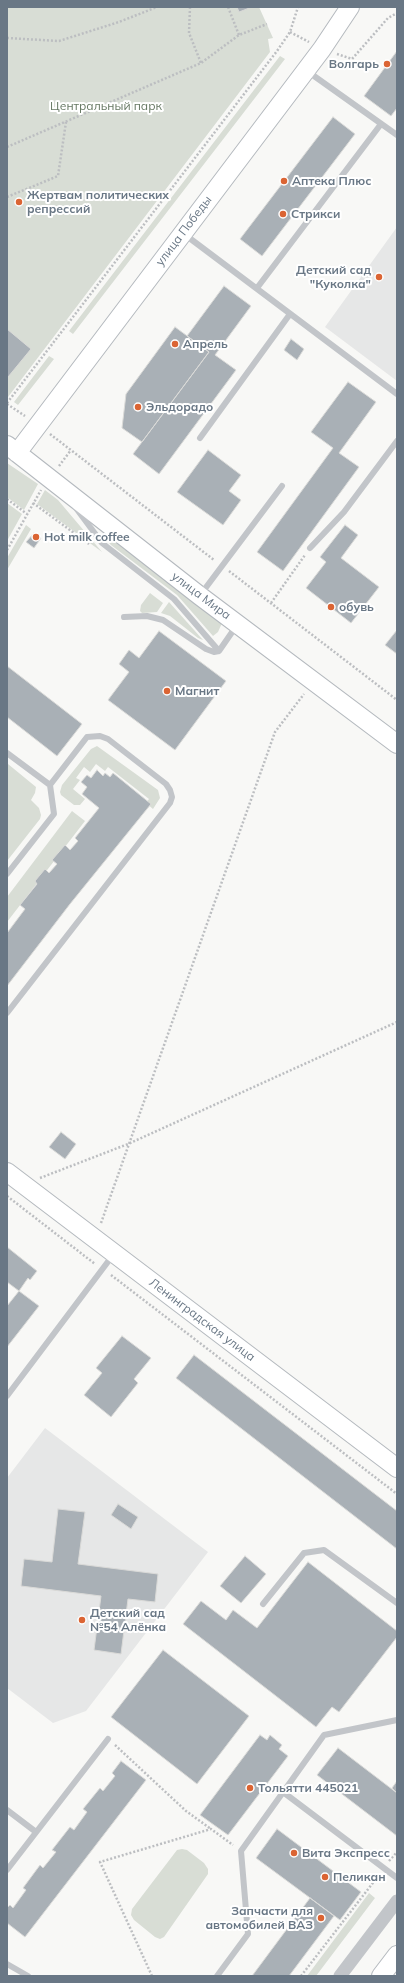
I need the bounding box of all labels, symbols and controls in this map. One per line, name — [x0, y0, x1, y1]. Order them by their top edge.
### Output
place label: Волгарь — [329, 57, 379, 71]
marker: Волгарь — [382, 59, 392, 69]
park label: Центральный парк — [50, 99, 162, 113]
place label: Аптека Плюс — [292, 174, 371, 188]
marker: Аптека Плюс — [279, 176, 289, 186]
place label: Жертвам политических репрессий — [27, 188, 169, 216]
street label: улица Победы — [153, 193, 215, 269]
marker: Жертвам политических репрессий — [14, 197, 24, 207]
place label: Стрикси — [291, 207, 340, 221]
marker: Стрикси — [278, 209, 288, 219]
place label: Детский сад "Куколка" — [296, 263, 371, 291]
marker: Детский сад "Куколка" — [374, 272, 384, 282]
place label: Апрель — [183, 337, 228, 351]
marker: Апрель — [170, 339, 180, 349]
place label: Эльдорадо — [146, 400, 213, 414]
marker: Эльдорадо — [133, 402, 143, 412]
place label: Hot milk coffee — [44, 530, 130, 544]
marker: Hot milk coffee — [31, 532, 41, 542]
street label: улица Мира — [169, 569, 233, 623]
place label: обувь — [339, 600, 374, 614]
marker: обувь — [326, 602, 336, 612]
place label: Магнит — [175, 684, 219, 698]
marker: Магнит — [162, 686, 172, 696]
street label: Ленинградская улица — [146, 1275, 258, 1365]
place label: Детский сад №54 Алёнка — [90, 1606, 166, 1634]
marker: Детский сад №54 Алёнка — [77, 1615, 87, 1625]
place label: Тольятти 445021 — [258, 1781, 358, 1795]
marker: Тольятти 445021 — [245, 1783, 255, 1793]
place label: Вита Экспресс — [302, 1846, 390, 1860]
marker: Вита Экспресс — [289, 1848, 299, 1858]
place label: Пеликан — [333, 1870, 386, 1884]
marker: Пеликан — [320, 1872, 330, 1882]
place label: Запчасти для автомобилей ВАЗ — [205, 1904, 313, 1932]
marker: Запчасти для автомобилей ВАЗ — [316, 1913, 326, 1923]

